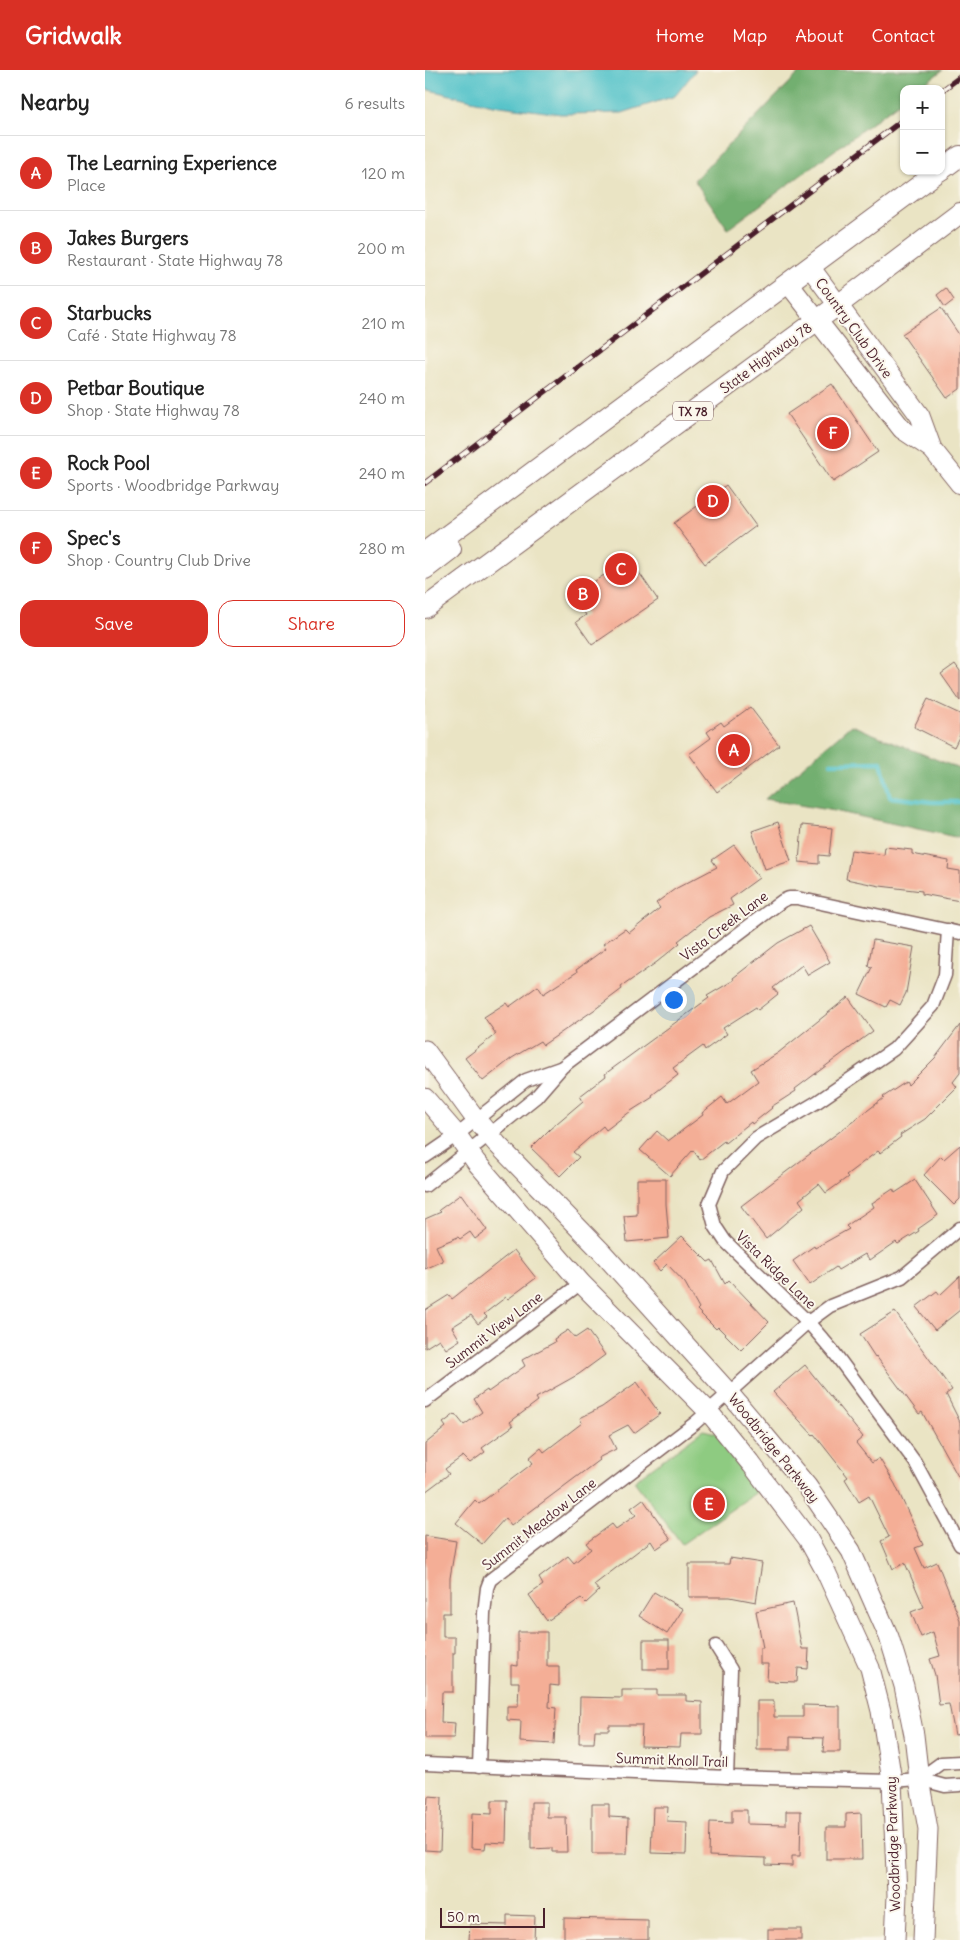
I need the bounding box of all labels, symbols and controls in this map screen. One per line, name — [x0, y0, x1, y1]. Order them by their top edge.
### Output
text: Gridwalk — [25, 20, 122, 50]
text: Home — [656, 24, 704, 47]
text: Map — [732, 24, 767, 47]
text: About — [795, 24, 843, 47]
text: Contact — [871, 24, 935, 47]
map controls — [900, 85, 945, 175]
button: + — [900, 85, 945, 130]
text: Nearby — [20, 89, 90, 116]
text: 6 results — [344, 93, 405, 113]
button: − — [900, 130, 945, 175]
text: The Learning Experience — [67, 151, 277, 175]
text: A — [31, 163, 41, 183]
text: 120 m — [362, 163, 405, 183]
text: Place — [67, 175, 106, 195]
text: Jakes Burgers — [67, 226, 189, 250]
text: B — [31, 238, 41, 258]
text: 200 m — [357, 238, 405, 258]
text: Restaurant · State Highway 78 — [67, 250, 283, 270]
street label: Country Club Drive — [812, 274, 896, 382]
text: Starbucks — [67, 301, 152, 325]
text: C — [31, 313, 41, 333]
text: 210 m — [362, 313, 405, 333]
street label: State Highway 78 — [716, 318, 816, 398]
text: Café · State Highway 78 — [67, 325, 237, 345]
text: Petbar Boutique — [67, 376, 205, 400]
text: D — [30, 388, 42, 408]
text: 240 m — [359, 388, 405, 408]
text: Shop · State Highway 78 — [67, 400, 240, 420]
road number: TX 78 — [673, 402, 713, 421]
pin: F — [817, 414, 849, 452]
text: Rock Pool — [67, 451, 150, 475]
text: E — [31, 463, 41, 483]
text: 240 m — [359, 463, 405, 483]
text: Sports · Woodbridge Parkway — [67, 475, 279, 495]
pin: D — [697, 482, 729, 520]
text: Spec's — [67, 526, 121, 550]
text: F — [31, 538, 41, 558]
text: 280 m — [359, 538, 405, 558]
text: Shop · Country Club Drive — [67, 550, 251, 570]
pin: C — [605, 550, 637, 588]
pin: B — [567, 575, 599, 613]
button: Save — [20, 600, 208, 647]
button: Share — [218, 600, 405, 647]
pin: A — [718, 731, 750, 769]
street label: Vista Creek Lane — [676, 887, 772, 965]
your location — [661, 987, 687, 1013]
street label: Vista Ridge Lane — [732, 1227, 820, 1313]
street label: Summit View Lane — [442, 1288, 546, 1372]
street label: Woodbridge Parkway — [724, 1390, 824, 1506]
street label: Summit Meadow Lane — [478, 1474, 600, 1574]
pin: E — [693, 1485, 725, 1523]
street label: Summit Knoll Trail — [616, 1749, 728, 1771]
street label: Woodbridge Parkway — [882, 1776, 904, 1912]
scale bar — [440, 1905, 545, 1928]
text: 50 m — [447, 1908, 480, 1926]

